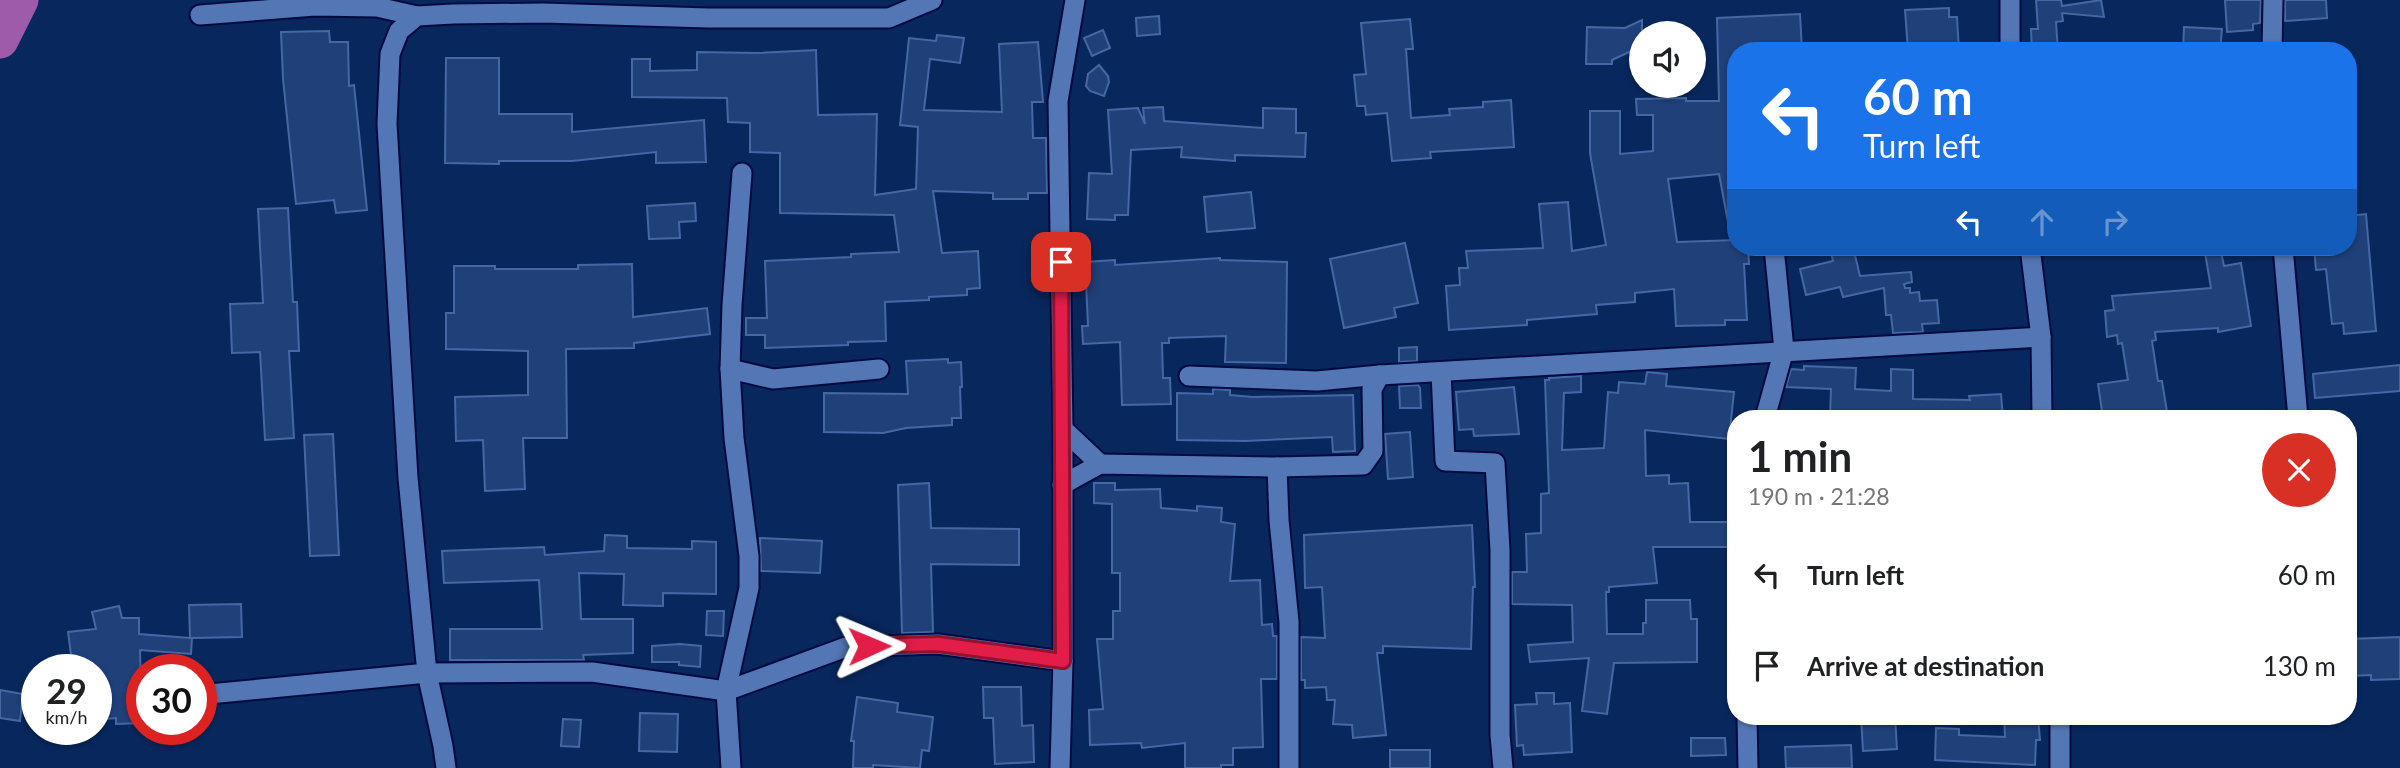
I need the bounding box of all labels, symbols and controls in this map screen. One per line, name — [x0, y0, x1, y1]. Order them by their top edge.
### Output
map controls — [1629, 21, 1706, 98]
button: sound — [1629, 21, 1706, 98]
text: 60 m — [1863, 67, 1973, 125]
icon: left — [1748, 70, 1839, 161]
text: Turn left — [1863, 126, 1980, 165]
icon: left — [1950, 203, 1988, 241]
icon: ahead — [2023, 203, 2061, 241]
icon: right — [2096, 203, 2134, 241]
pin — [1031, 232, 1091, 292]
icon: arrive — [1042, 243, 1080, 281]
text: 1 min — [1748, 431, 1852, 481]
button: close — [2262, 433, 2336, 507]
text: 190 m · 21:28 — [1748, 482, 1890, 510]
icon: left — [1748, 556, 1786, 594]
text: Turn left — [1807, 559, 1904, 591]
text: 60 m — [2278, 559, 2336, 591]
position arrow — [832, 609, 906, 683]
icon: arrive — [1748, 647, 1786, 685]
text: Arrive at destination — [1807, 650, 2044, 682]
text: 130 m — [2263, 650, 2336, 682]
speed limit sign: 30 — [126, 654, 217, 745]
text: 29 — [46, 669, 87, 711]
text: km/h — [45, 706, 88, 728]

